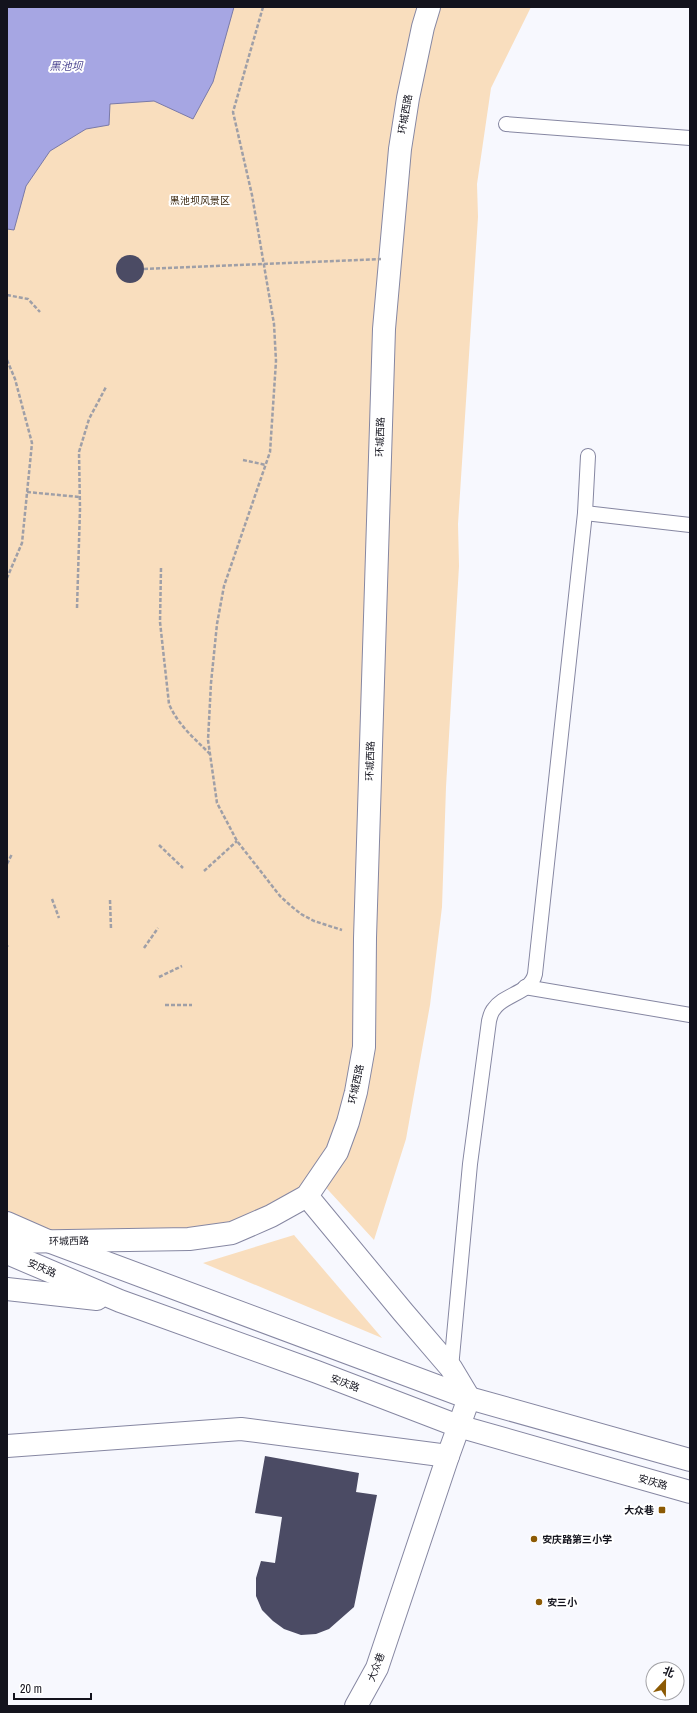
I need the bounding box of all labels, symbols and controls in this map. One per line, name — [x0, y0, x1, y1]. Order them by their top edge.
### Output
water label: 黑池坝 — [50, 59, 84, 73]
street label: 环城西路 — [395, 93, 415, 135]
park label: 黑池坝风景区 — [170, 194, 230, 207]
street label: 环城西路 — [373, 417, 387, 457]
street label: 环城西路 — [363, 741, 377, 781]
street label: 环城西路 — [345, 1063, 367, 1105]
street label: 环城西路 — [49, 1234, 89, 1248]
street label: 安庆路 — [26, 1256, 58, 1280]
street label: 安庆路 — [329, 1372, 361, 1394]
street label: 安庆路 — [637, 1472, 669, 1492]
place label: 大众巷 — [624, 1504, 654, 1517]
marker: 大众巷 — [657, 1505, 667, 1515]
place label: 安庆路第三小学 — [542, 1533, 612, 1546]
marker: 安庆路第三小学 — [529, 1534, 539, 1544]
place label: 安三小 — [547, 1596, 578, 1609]
marker: 安三小 — [534, 1597, 544, 1607]
street label: 大众巷 — [364, 1651, 388, 1683]
north arrow — [645, 1661, 685, 1701]
text: 北 — [661, 1663, 676, 1680]
scale bar — [14, 1675, 91, 1701]
text: 20 m — [20, 1681, 42, 1697]

